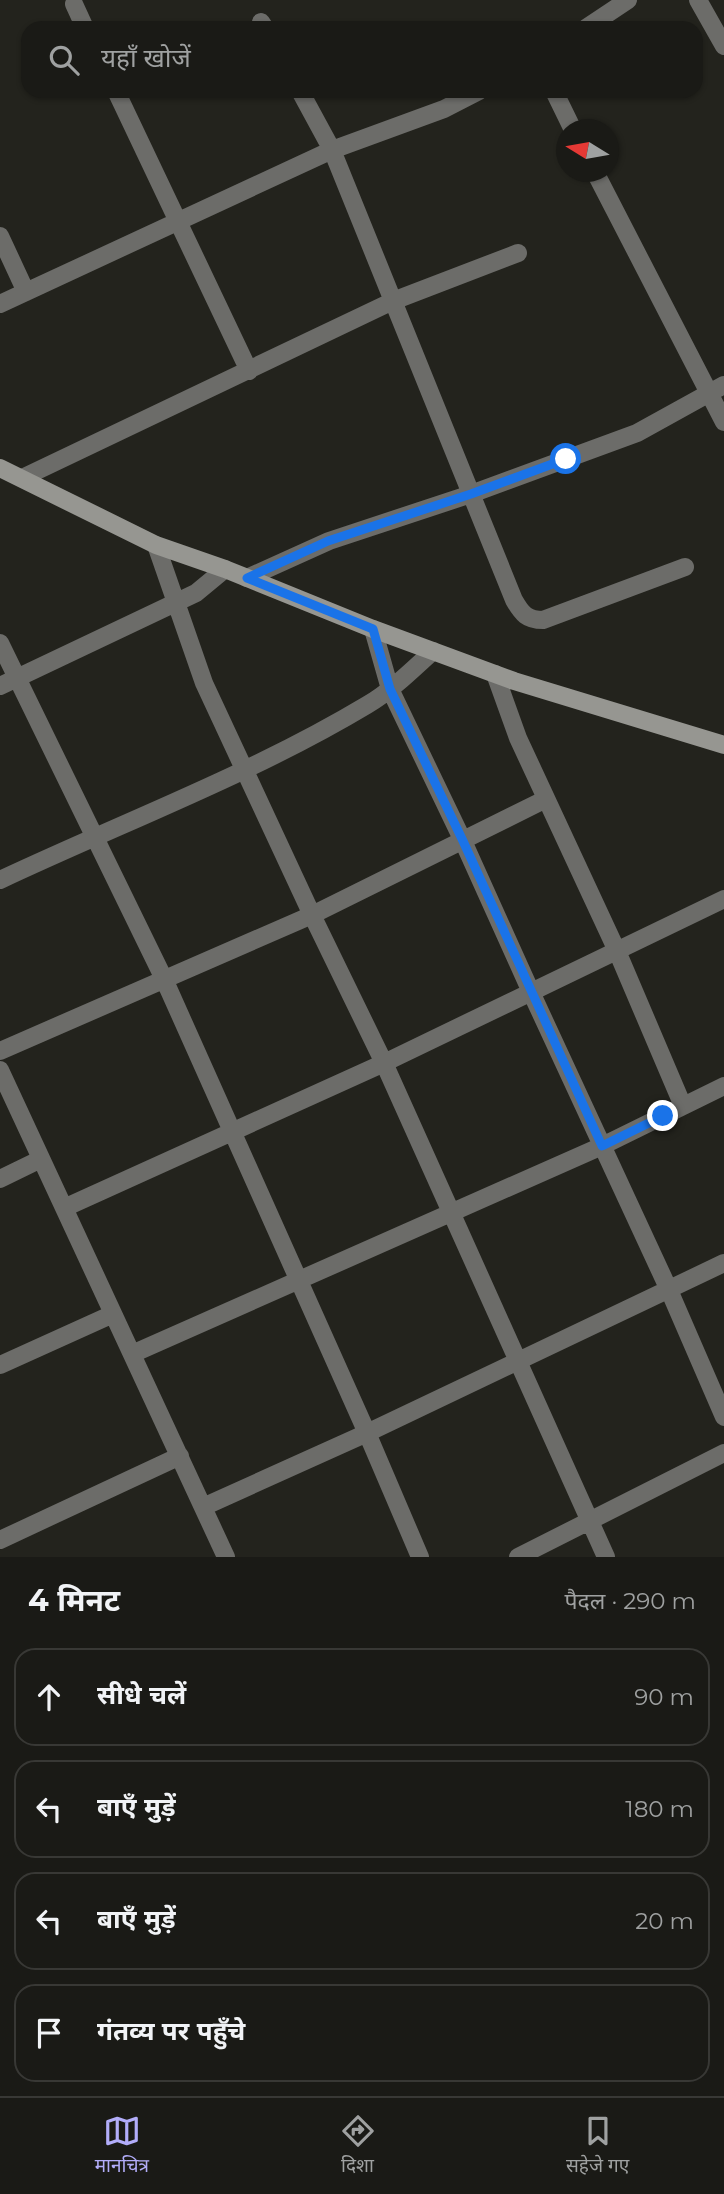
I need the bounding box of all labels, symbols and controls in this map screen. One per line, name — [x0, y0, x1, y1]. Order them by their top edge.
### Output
search box — [21, 21, 703, 98]
icon: search — [45, 41, 83, 79]
text: यहाँ खोजें — [101, 42, 191, 74]
north arrow — [556, 119, 619, 182]
route start — [550, 443, 581, 474]
route end — [647, 1100, 678, 1131]
text: 4 मिनट — [28, 1582, 120, 1619]
text: पैदल · 290 m — [565, 1587, 696, 1615]
icon: ahead — [30, 1678, 68, 1716]
text: सीधे चलें — [97, 1679, 186, 1711]
text: 90 m — [634, 1683, 694, 1711]
icon: left — [30, 1790, 68, 1828]
text: बाएँ मुड़ें — [97, 1791, 176, 1823]
text: 180 m — [625, 1795, 694, 1823]
icon: left — [30, 1902, 68, 1940]
text: बाएँ मुड़ें — [97, 1903, 176, 1935]
text: 20 m — [635, 1907, 694, 1935]
icon: arrive — [30, 2014, 68, 2052]
text: गंतव्य पर पहुँचे — [97, 2015, 245, 2047]
tab: मानचित्र — [95, 2112, 149, 2180]
tab: दिशा — [339, 2112, 377, 2180]
tab: सहेजे गए — [566, 2112, 629, 2180]

